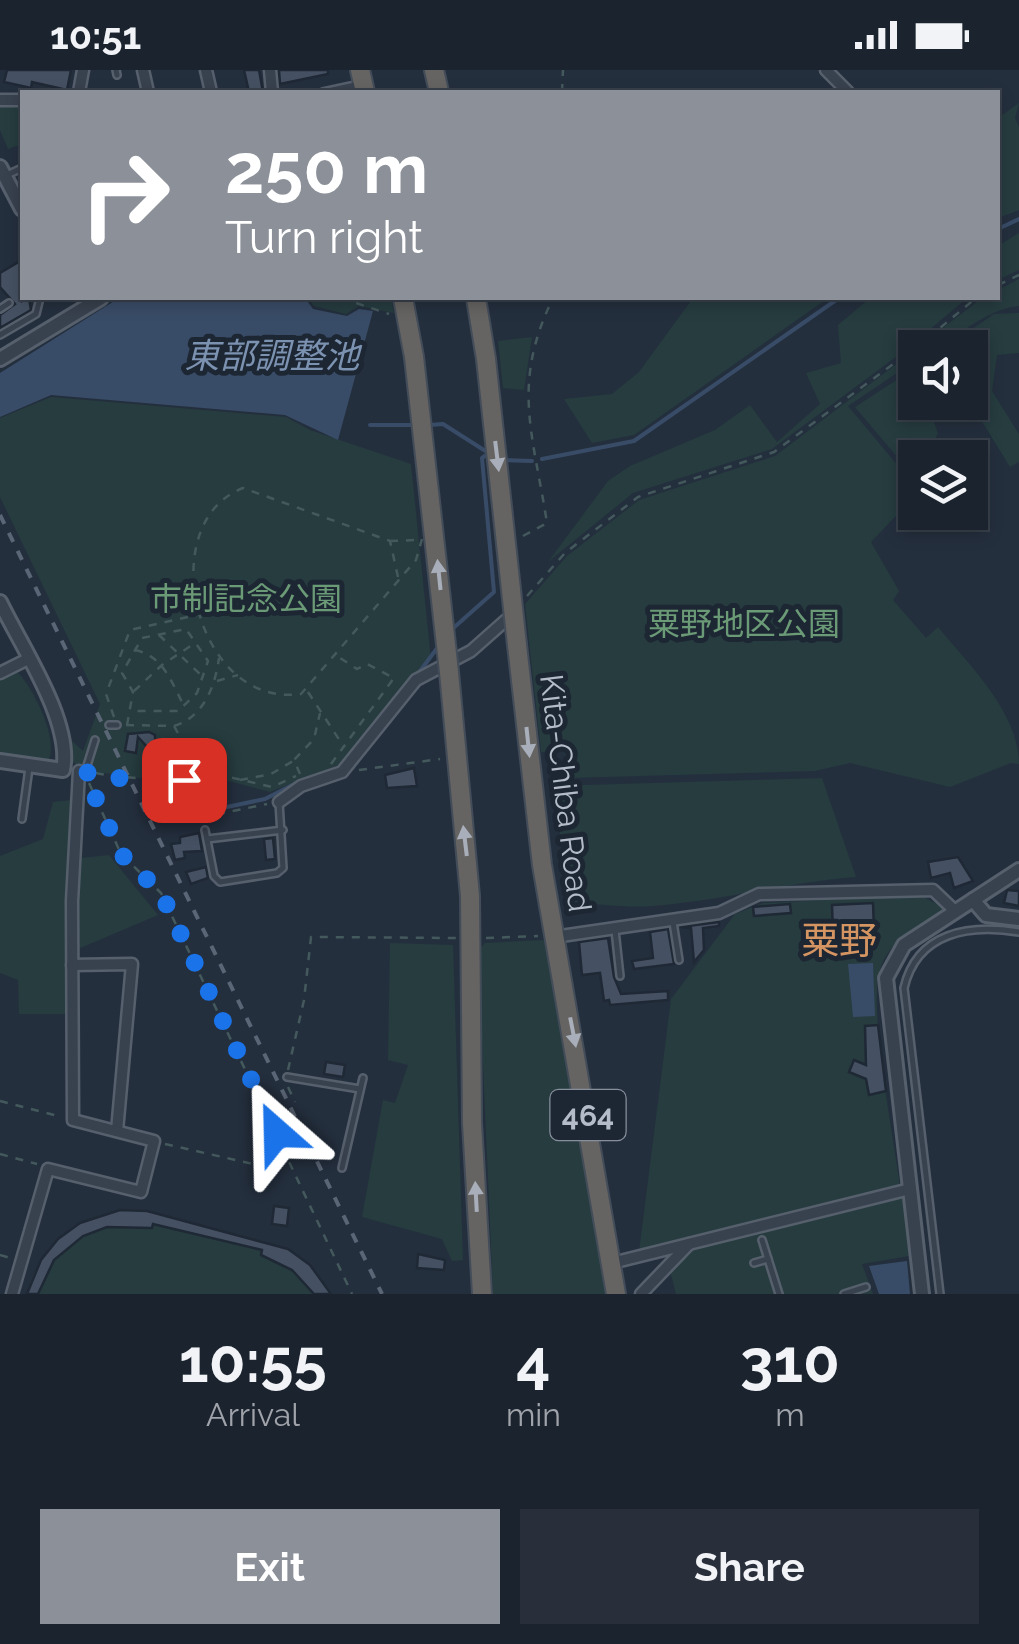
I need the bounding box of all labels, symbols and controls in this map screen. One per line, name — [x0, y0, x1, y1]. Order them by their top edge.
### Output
text: 10:51 — [50, 13, 141, 58]
text: 250 m — [225, 127, 428, 209]
icon: right — [60, 130, 190, 260]
text: Turn right — [225, 211, 423, 264]
map controls — [898, 330, 988, 530]
button: sound — [898, 330, 988, 420]
water label: 東部調整池 — [184, 335, 362, 376]
button: layers — [898, 440, 988, 530]
one-way arrow — [489, 441, 505, 473]
one-way arrow — [431, 559, 447, 590]
park label: 市制記念公園 — [150, 580, 342, 617]
park label: 粟野地区公園 — [648, 605, 840, 642]
street label: Kita-Chiba Road — [533, 672, 599, 914]
one-way arrow — [520, 726, 536, 758]
pin — [142, 738, 227, 823]
icon: arrive — [157, 753, 212, 808]
one-way arrow — [457, 824, 473, 856]
district label: 粟野 — [801, 918, 877, 963]
one-way arrow — [566, 1017, 582, 1048]
position arrow — [225, 1081, 329, 1185]
road number: 464 — [550, 1090, 626, 1140]
one-way arrow — [468, 1180, 484, 1212]
text: 10:55 — [179, 1326, 327, 1396]
text: 4 — [516, 1326, 551, 1396]
text: 310 — [740, 1326, 840, 1396]
text: Arrival — [206, 1396, 300, 1433]
text: min — [506, 1396, 561, 1433]
text: m — [775, 1396, 805, 1433]
button: Exit — [40, 1509, 500, 1624]
button: Share — [520, 1509, 979, 1624]

